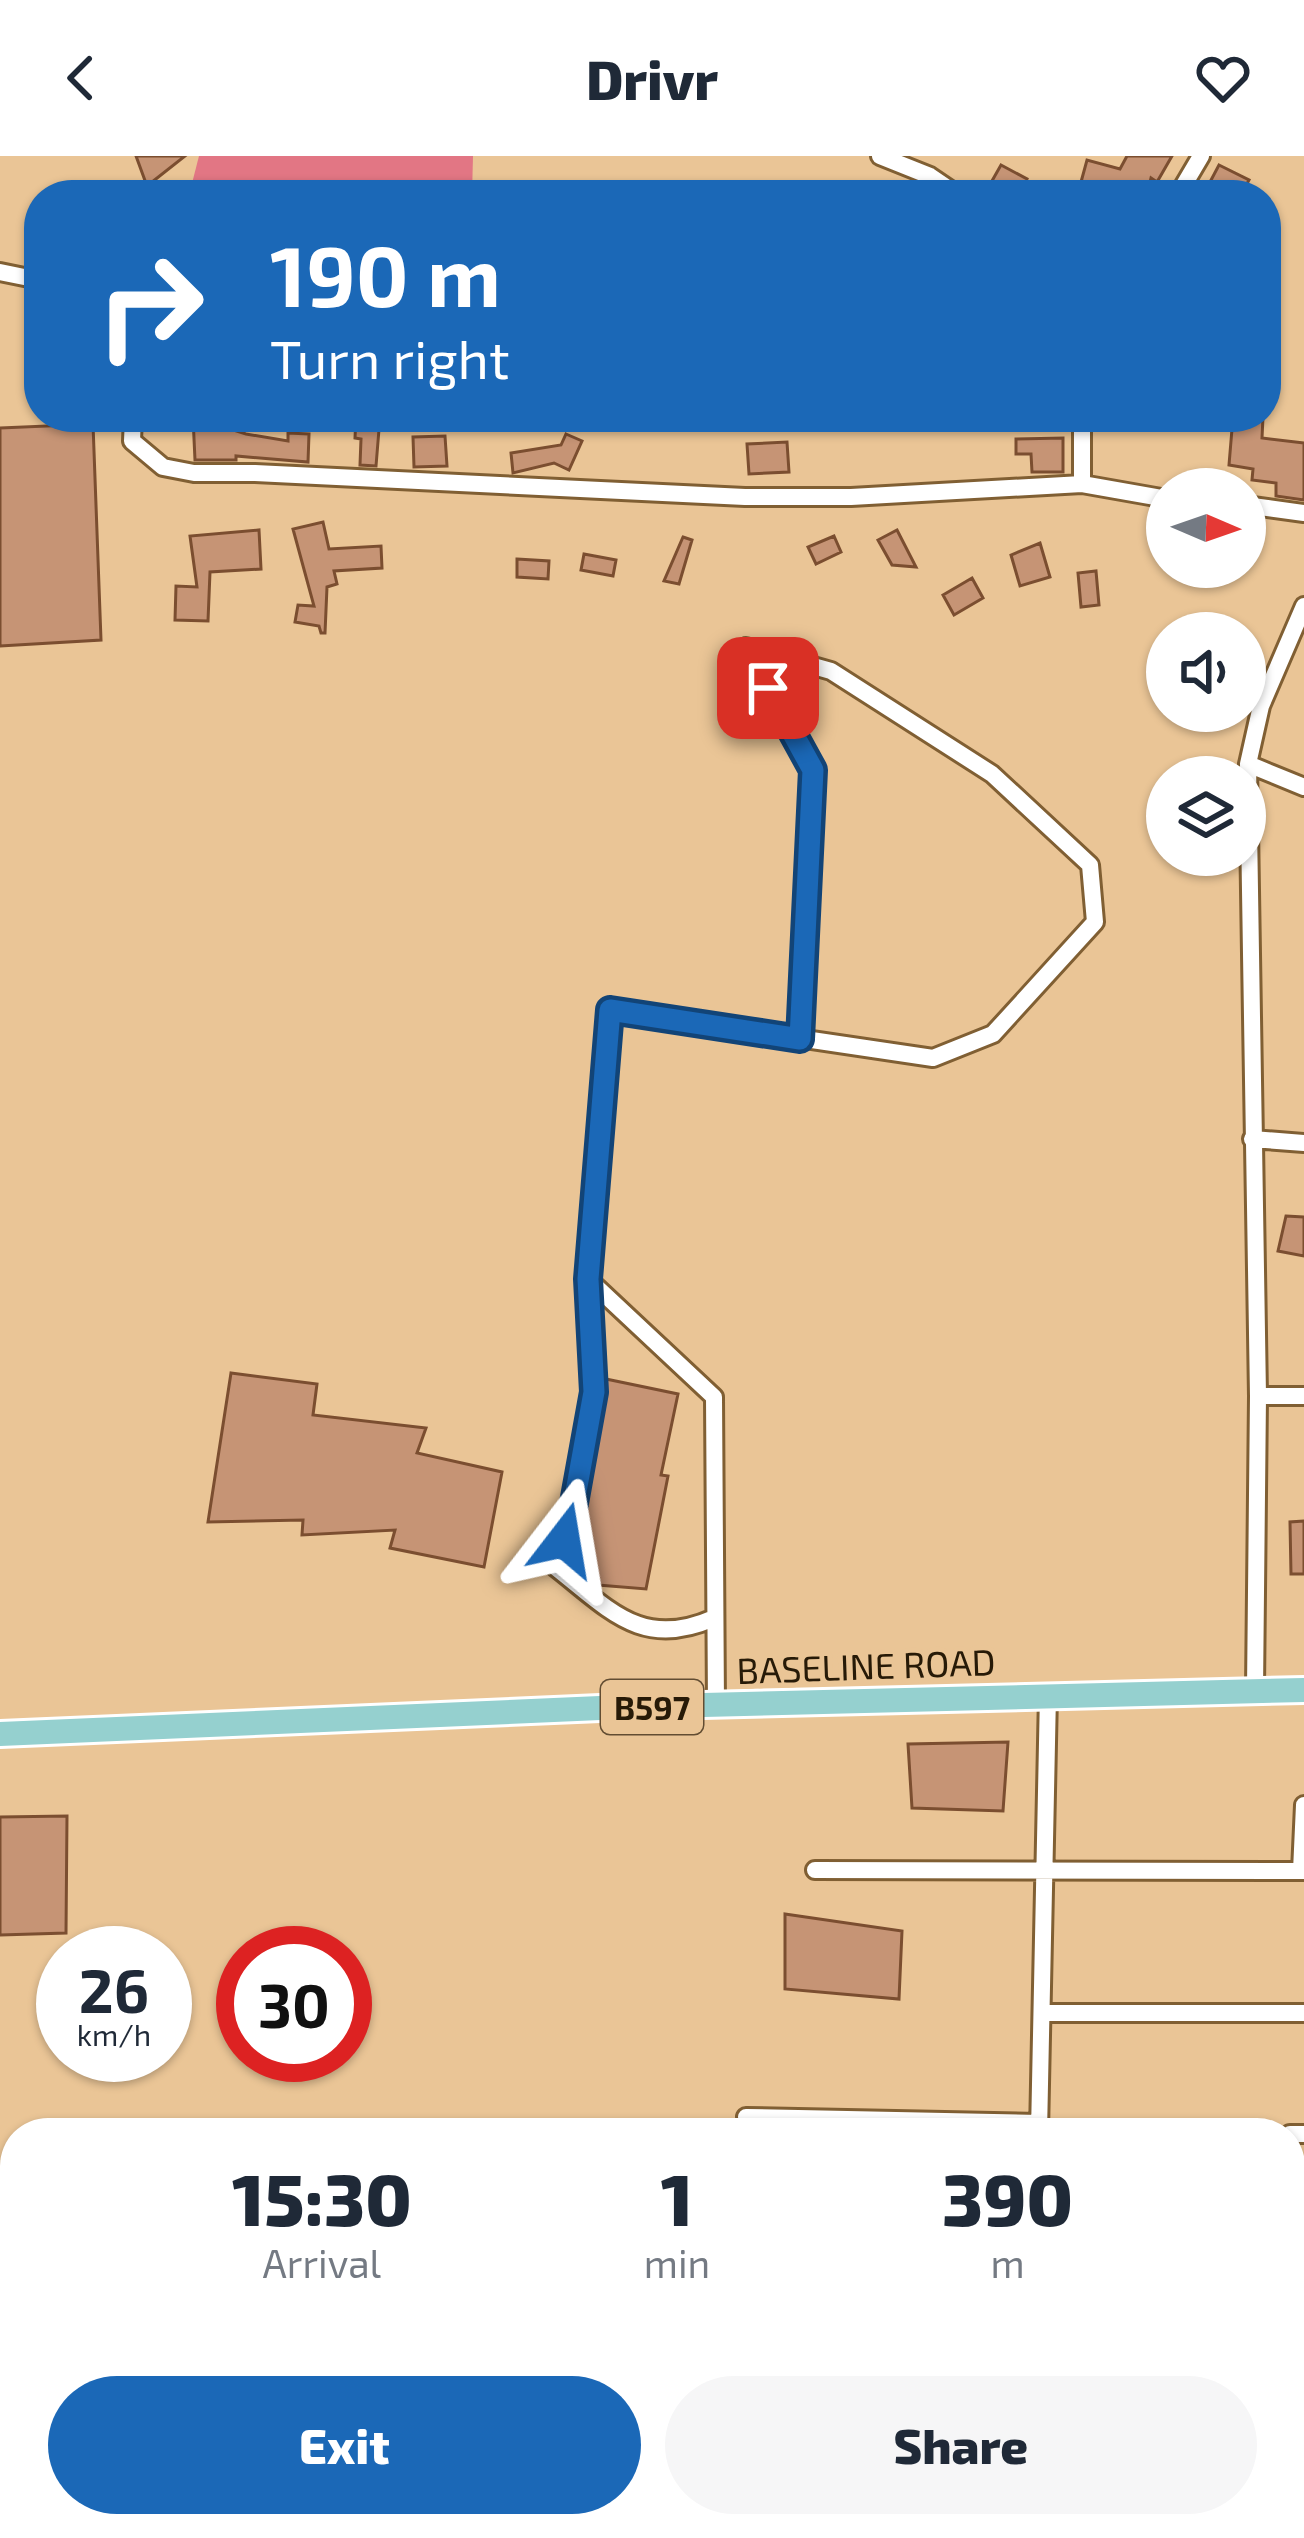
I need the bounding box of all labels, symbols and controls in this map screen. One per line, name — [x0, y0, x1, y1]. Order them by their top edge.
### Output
icon: back — [48, 45, 114, 111]
icon: heart — [1190, 45, 1256, 111]
text: Drivr — [586, 46, 718, 111]
text: 190 m — [270, 223, 501, 324]
icon: right — [72, 228, 228, 384]
text: Turn right — [270, 325, 510, 390]
north arrow — [1146, 468, 1266, 588]
map controls — [1146, 468, 1266, 876]
button: sound — [1146, 612, 1266, 732]
pin — [717, 637, 819, 739]
icon: arrive — [735, 655, 801, 721]
button: layers — [1146, 756, 1266, 876]
position arrow — [501, 1477, 627, 1603]
street label: BASELINE ROAD — [736, 1639, 996, 1691]
road number: B597 — [601, 1680, 703, 1734]
speed limit sign: 30 — [216, 1926, 372, 2082]
text: 26 — [79, 1953, 149, 2025]
text: km/h — [77, 2016, 151, 2052]
text: 15:30 — [232, 2154, 412, 2240]
text: 1 — [661, 2154, 693, 2240]
text: 390 — [942, 2154, 1073, 2240]
text: Arrival — [263, 2239, 381, 2286]
text: min — [644, 2239, 710, 2286]
text: m — [991, 2239, 1025, 2286]
button: Exit — [48, 2376, 641, 2514]
button: Share — [665, 2376, 1257, 2514]

